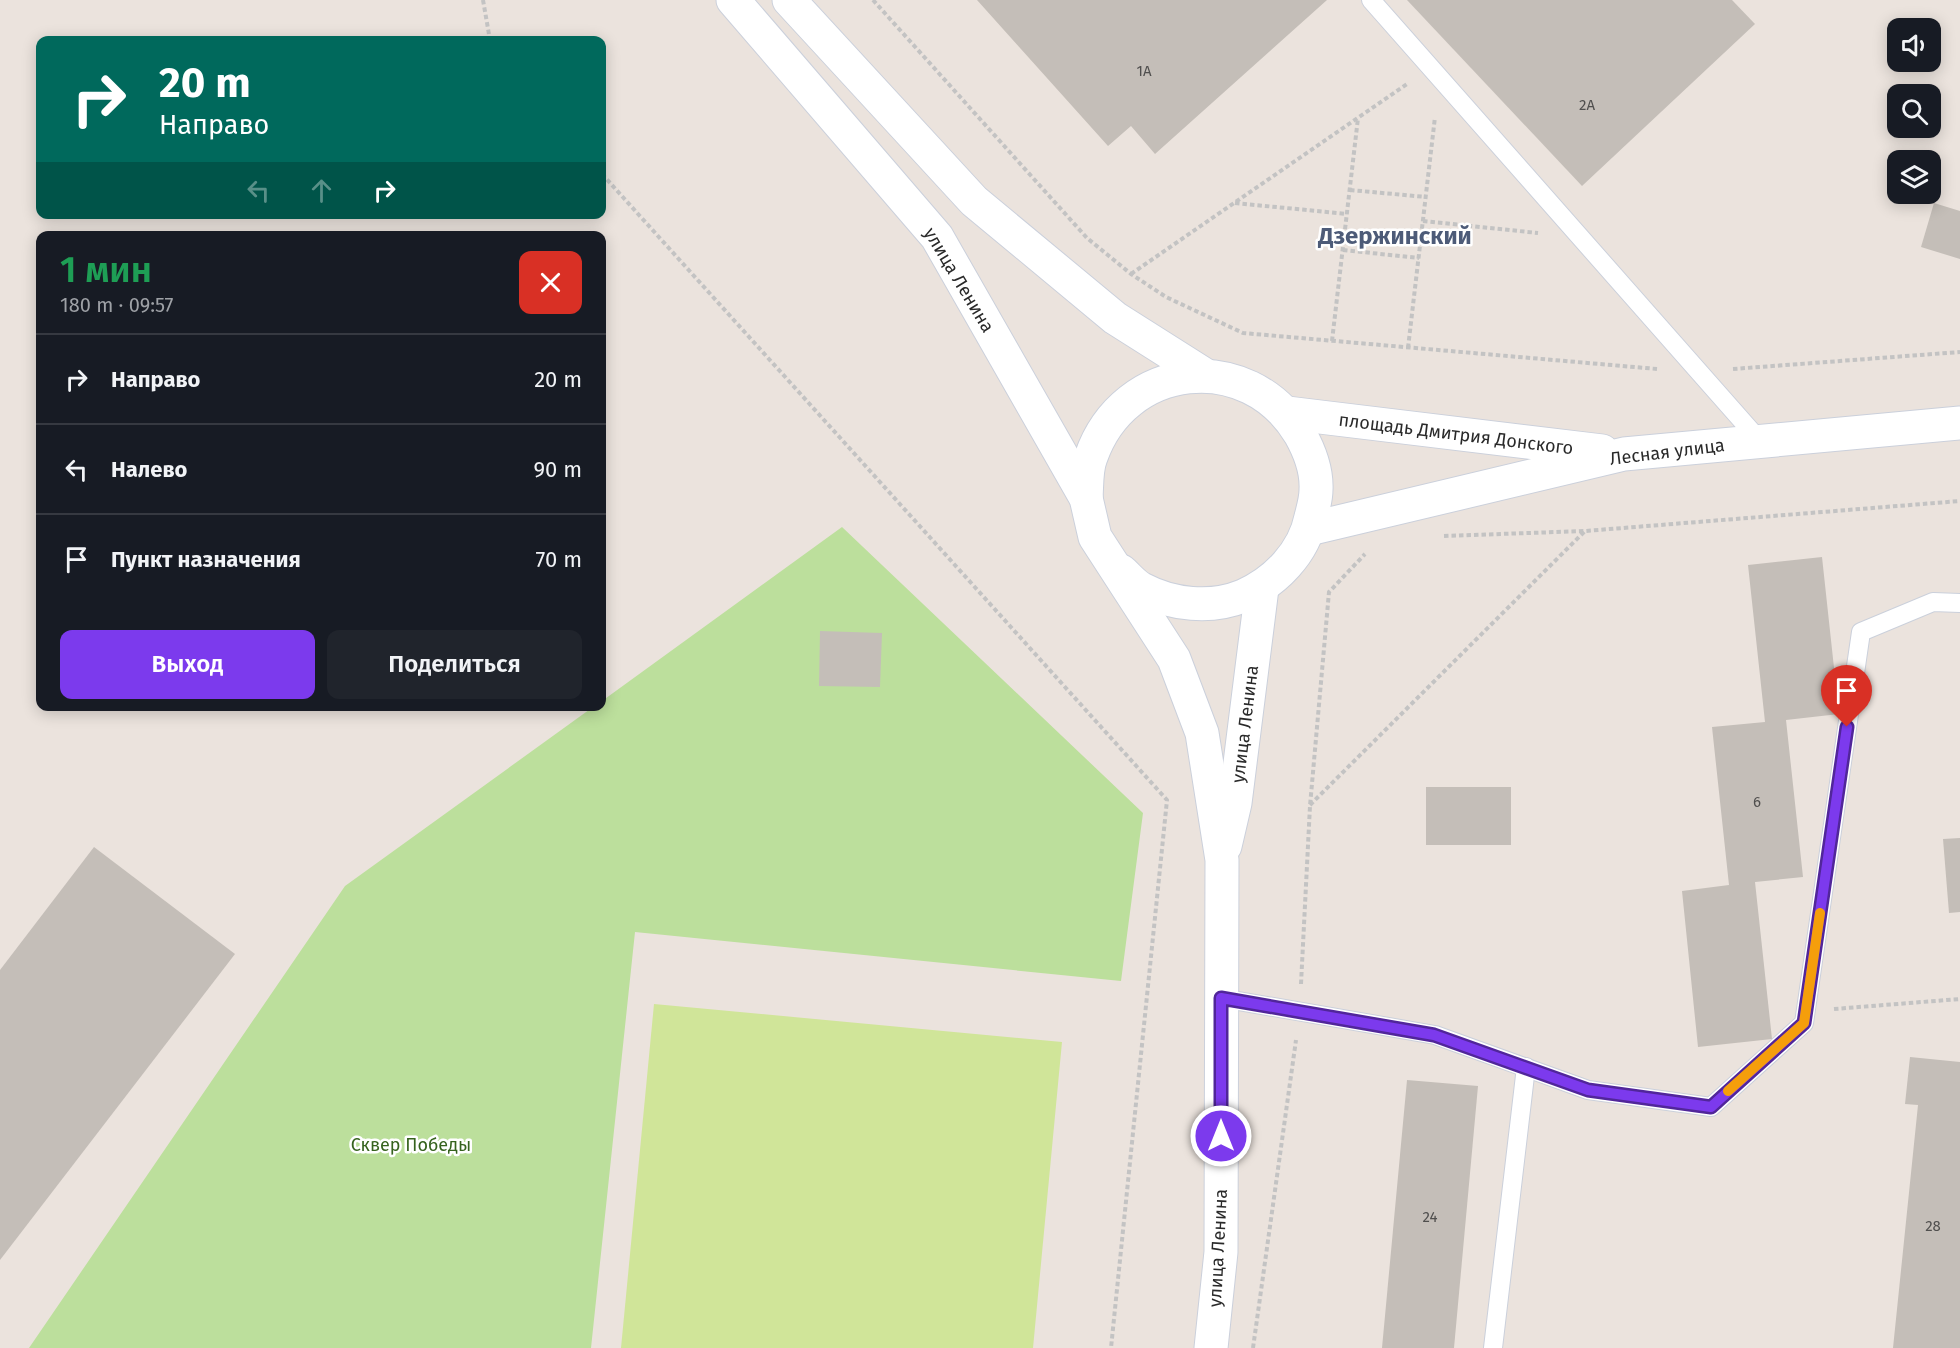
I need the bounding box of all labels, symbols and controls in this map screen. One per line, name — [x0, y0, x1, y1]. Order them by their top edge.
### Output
map controls — [1887, 18, 1941, 204]
button: sound — [1887, 18, 1941, 72]
text: 20 m — [159, 58, 251, 108]
icon: right — [60, 60, 138, 138]
house number: 1А — [1136, 62, 1152, 80]
button: search — [1887, 84, 1941, 138]
house number: 2А — [1579, 96, 1595, 114]
text: Направо — [159, 109, 269, 141]
button: layers — [1887, 150, 1941, 204]
icon: left — [242, 174, 275, 207]
icon: ahead — [305, 174, 338, 207]
icon: right — [368, 174, 401, 207]
district label: Дзержинский — [1317, 222, 1472, 250]
street label: улица Ленина — [919, 224, 999, 336]
text: 1 мин — [60, 248, 152, 292]
button: close — [519, 251, 582, 314]
text: 180 m · 09:57 — [60, 293, 173, 317]
icon: right — [60, 363, 93, 396]
text: Направо — [111, 366, 200, 393]
text: 20 m — [534, 366, 582, 393]
street label: площадь Дмитрия Донского — [1337, 409, 1575, 459]
street label: Лесная улица — [1608, 434, 1726, 470]
icon: left — [60, 453, 93, 486]
text: Налево — [111, 456, 187, 483]
text: 90 m — [533, 456, 582, 483]
icon: arrive — [60, 543, 93, 576]
text: Пункт назначения — [111, 546, 301, 573]
text: 70 m — [536, 546, 582, 573]
button: Выход — [60, 630, 315, 699]
button: Поделиться — [327, 630, 582, 699]
street label: улица Ленина — [1227, 664, 1263, 784]
pin — [1821, 665, 1872, 727]
icon: arrive — [1830, 674, 1863, 707]
house number: 6 — [1753, 793, 1761, 811]
position arrow — [1189, 1104, 1253, 1168]
park label: Сквер Победы — [351, 1134, 471, 1156]
street label: улица Ленина — [1204, 1188, 1232, 1308]
house number: 24 — [1422, 1208, 1438, 1226]
house number: 28 — [1925, 1217, 1941, 1235]

